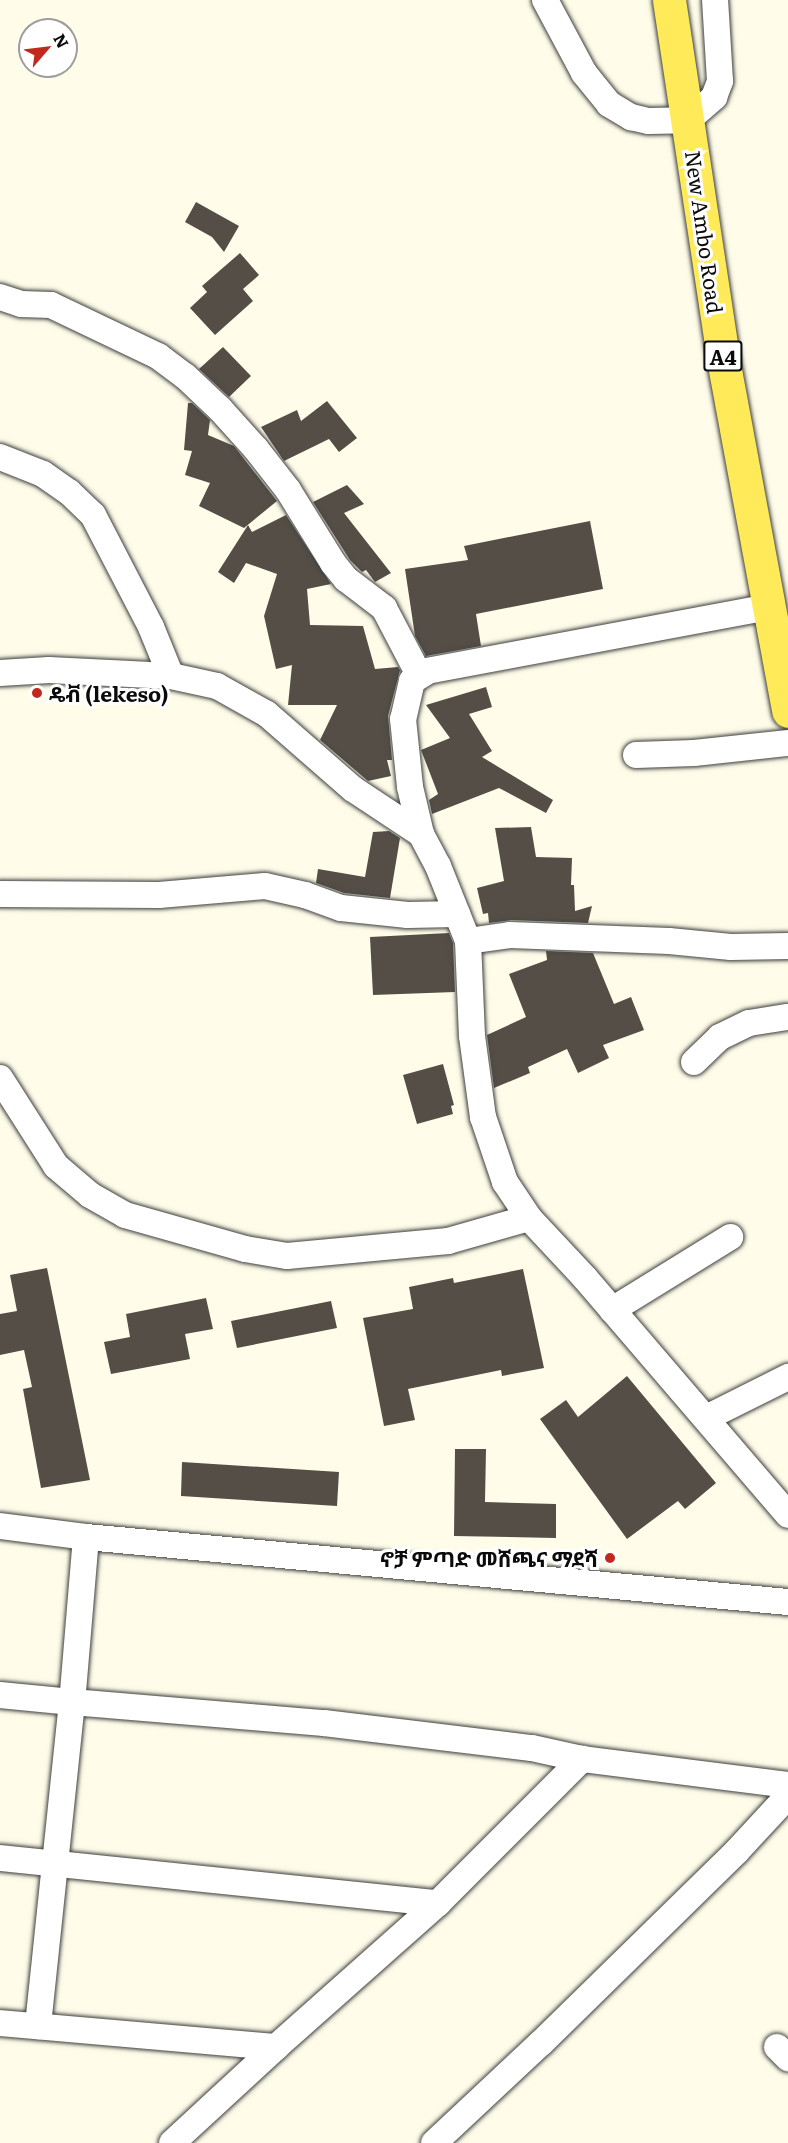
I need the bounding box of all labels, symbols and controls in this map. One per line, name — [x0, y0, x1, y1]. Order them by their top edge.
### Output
north arrow — [18, 18, 78, 78]
text: N — [48, 29, 76, 52]
street label: New Ambo Road — [681, 149, 729, 315]
road number: A4 — [702, 339, 744, 373]
place label: ዴቭ (lekeso) — [49, 680, 168, 706]
marker: ዴቭ (lekeso) — [30, 686, 44, 700]
place label: ኖቻ ምጣድ መሸጫና ማደሻ — [380, 1545, 598, 1571]
marker: ኖቻ ምጣድ መሸጫና ማደሻ — [603, 1551, 617, 1565]

